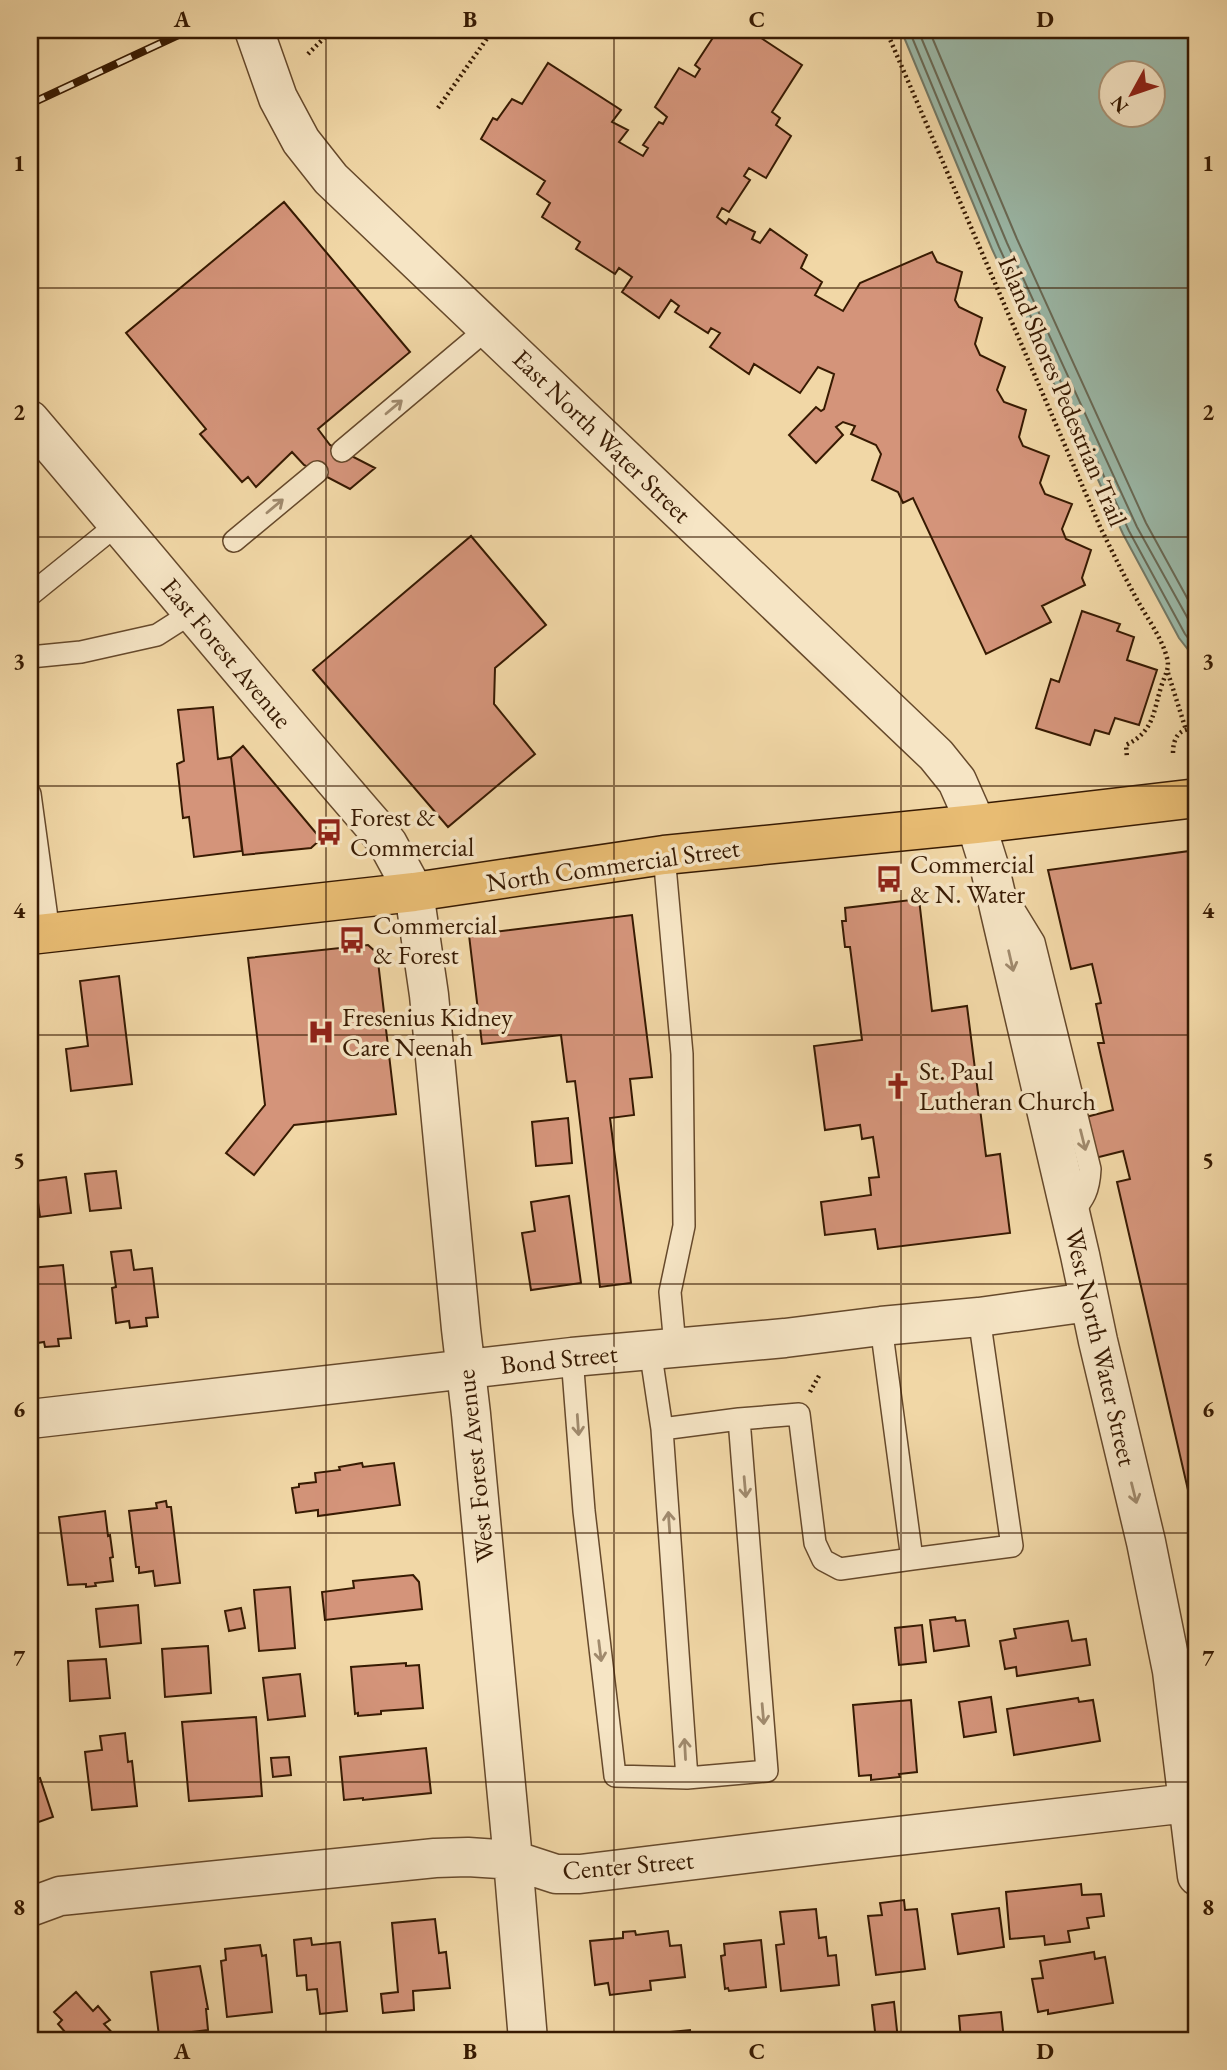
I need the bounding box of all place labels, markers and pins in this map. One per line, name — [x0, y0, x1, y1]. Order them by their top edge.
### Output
place label: Forest & Commercial — [350, 800, 474, 864]
bus stop icon: Forest & Commercial — [314, 817, 344, 847]
place label: Commercial & N. Water — [910, 847, 1034, 911]
bus stop icon: Commercial & N. Water — [874, 864, 904, 894]
place label: Commercial & Forest — [373, 908, 497, 972]
bus stop icon: Commercial & Forest — [337, 925, 367, 955]
place label: Fresenius Kidney Care Neenah — [342, 1000, 513, 1064]
hospital icon: Fresenius Kidney Care Neenah — [306, 1017, 336, 1047]
place label: St. Paul Lutheran Church — [919, 1054, 1096, 1118]
church icon: St. Paul Lutheran Church — [883, 1071, 913, 1101]

